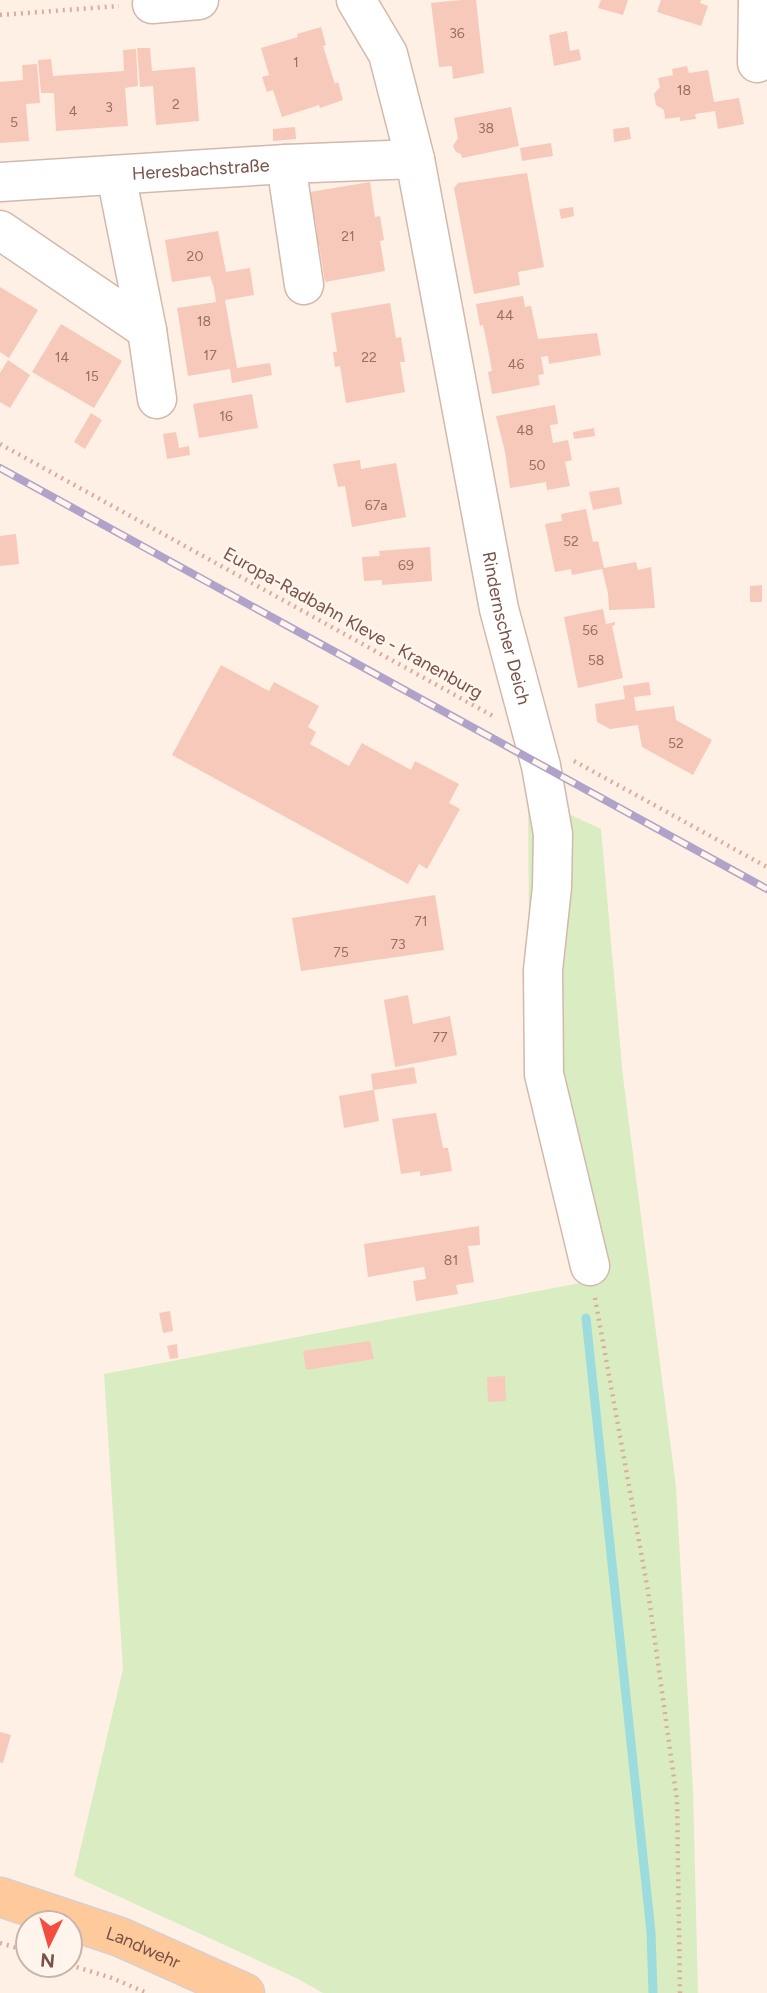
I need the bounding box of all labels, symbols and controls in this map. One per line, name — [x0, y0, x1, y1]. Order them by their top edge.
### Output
house number: 36 — [449, 25, 465, 42]
house number: 1 — [293, 54, 299, 71]
house number: 18 — [677, 82, 691, 99]
house number: 2 — [172, 96, 180, 113]
house number: 3 — [105, 99, 113, 116]
house number: 4 — [69, 103, 78, 120]
house number: 5 — [10, 114, 18, 131]
house number: 38 — [478, 120, 494, 137]
street label: Heresbachstraße — [131, 154, 270, 185]
house number: 21 — [341, 228, 355, 245]
house number: 20 — [187, 248, 203, 265]
house number: 44 — [496, 307, 514, 324]
house number: 18 — [197, 313, 211, 330]
house number: 17 — [203, 347, 217, 364]
house number: 14 — [55, 349, 70, 366]
house number: 22 — [361, 349, 377, 366]
house number: 46 — [508, 356, 524, 373]
house number: 15 — [85, 368, 99, 385]
house number: 16 — [219, 408, 233, 425]
house number: 48 — [516, 422, 534, 439]
house number: 50 — [528, 457, 546, 474]
house number: 67a — [365, 497, 387, 514]
house number: 52 — [563, 533, 579, 550]
street label: Europa-Radbahn Kleve - Kranenburg — [220, 542, 486, 704]
street label: Rindernscher Deich — [477, 550, 535, 707]
house number: 69 — [398, 557, 414, 574]
house number: 56 — [582, 622, 598, 639]
house number: 58 — [588, 652, 604, 669]
house number: 52 — [668, 735, 684, 752]
house number: 71 — [414, 913, 428, 930]
house number: 73 — [390, 936, 406, 953]
house number: 75 — [333, 944, 349, 961]
house number: 77 — [432, 1029, 448, 1046]
house number: 81 — [444, 1252, 458, 1269]
north arrow — [14, 1909, 84, 1979]
street label: Landwehr — [103, 1922, 184, 1974]
text: N — [39, 1948, 56, 1973]

